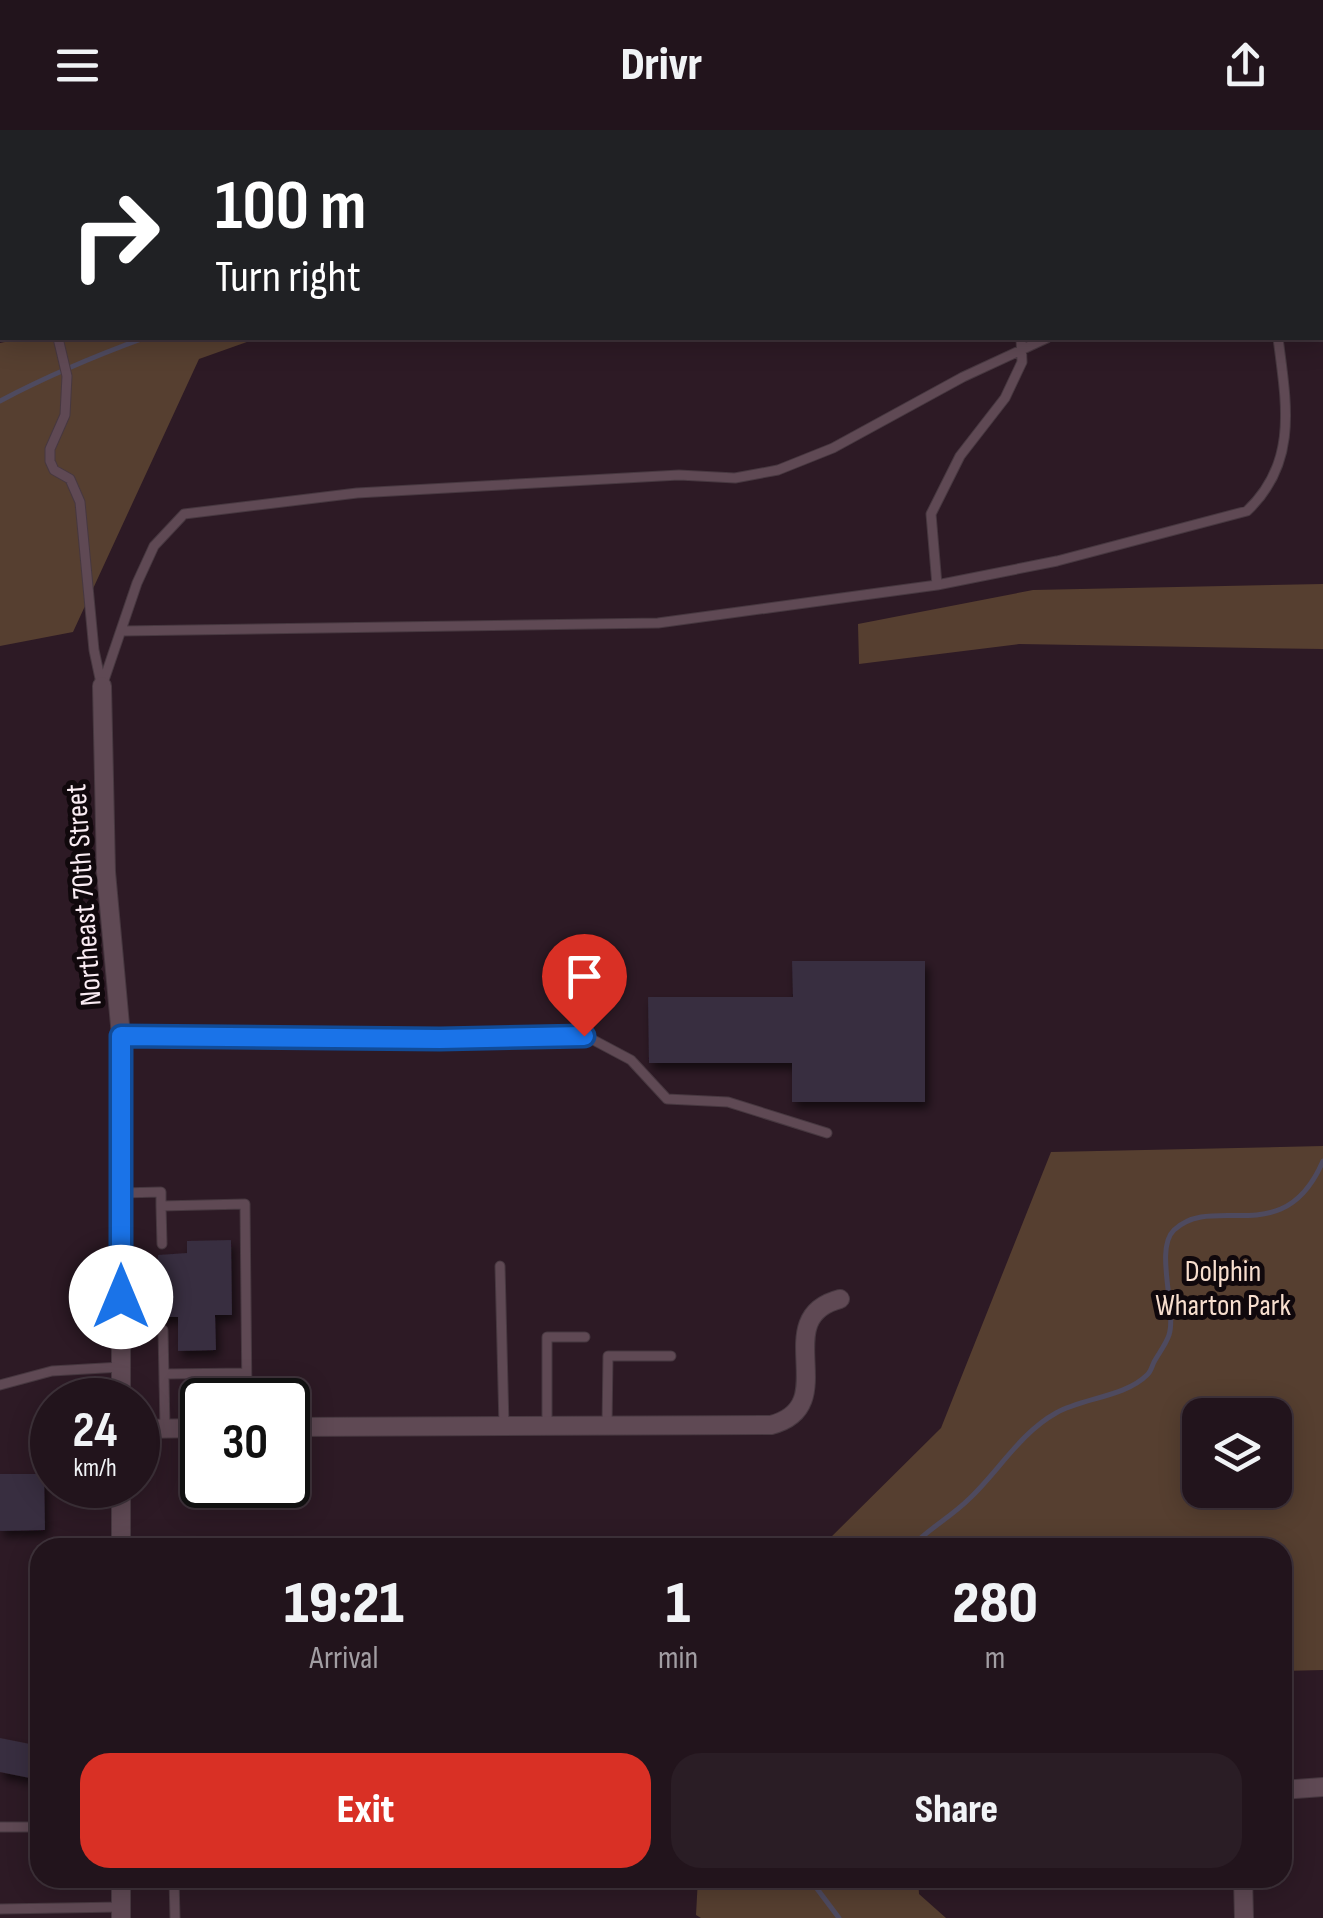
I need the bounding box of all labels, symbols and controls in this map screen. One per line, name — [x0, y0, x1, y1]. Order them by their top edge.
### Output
icon: menu — [50, 38, 105, 93]
text: Drivr — [621, 38, 702, 93]
icon: share — [1218, 38, 1273, 93]
text: 100 m — [215, 165, 366, 249]
icon: right — [50, 170, 180, 300]
text: Turn right — [215, 250, 361, 305]
street label: Northeast 70th Street — [58, 783, 110, 1007]
pin — [542, 934, 627, 1037]
icon: arrive — [557, 949, 612, 1004]
position arrow — [69, 1245, 173, 1349]
park label: Dolphin Wharton Park — [1155, 1254, 1291, 1324]
speed limit sign: 30 — [180, 1378, 310, 1508]
map controls — [1182, 1398, 1292, 1508]
button: layers — [1182, 1398, 1292, 1508]
text: 24 — [73, 1401, 117, 1461]
text: km/h — [73, 1453, 117, 1484]
text: 19:21 — [284, 1568, 404, 1640]
text: 1 — [666, 1568, 690, 1640]
text: 280 — [952, 1568, 1038, 1640]
text: Arrival — [310, 1639, 378, 1678]
text: min — [658, 1639, 698, 1678]
text: m — [985, 1639, 1005, 1678]
button: Exit — [80, 1753, 651, 1868]
button: Share — [671, 1753, 1242, 1868]

